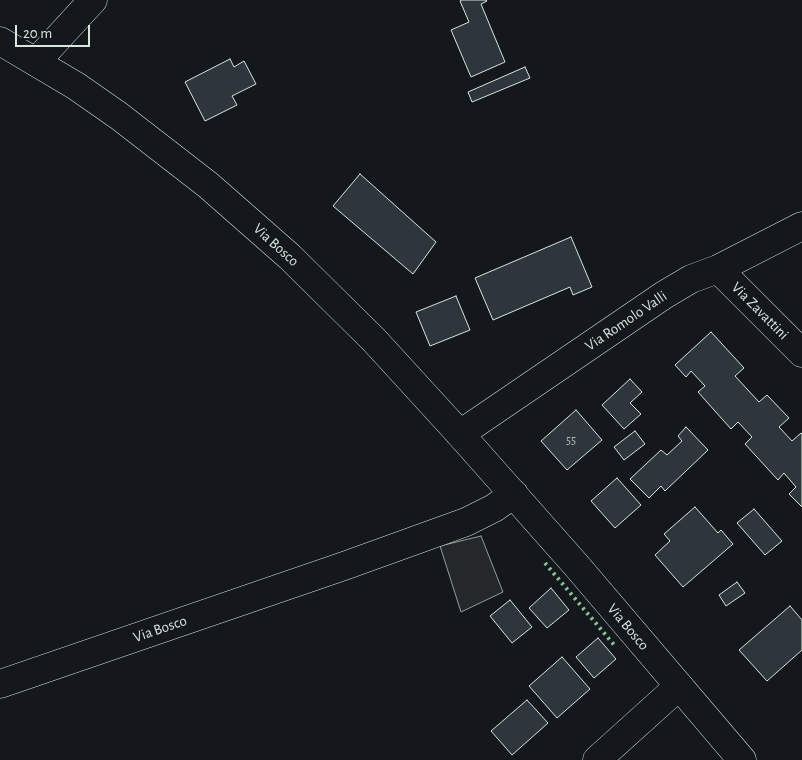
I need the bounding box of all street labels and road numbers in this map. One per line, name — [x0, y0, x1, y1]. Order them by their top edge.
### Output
street label: Via Bosco — [249, 220, 303, 270]
street label: Via Zavattini — [728, 279, 792, 343]
street label: Via Romolo Valli — [582, 287, 670, 355]
street label: Via Bosco — [603, 600, 653, 654]
street label: Via Bosco — [131, 611, 189, 647]

